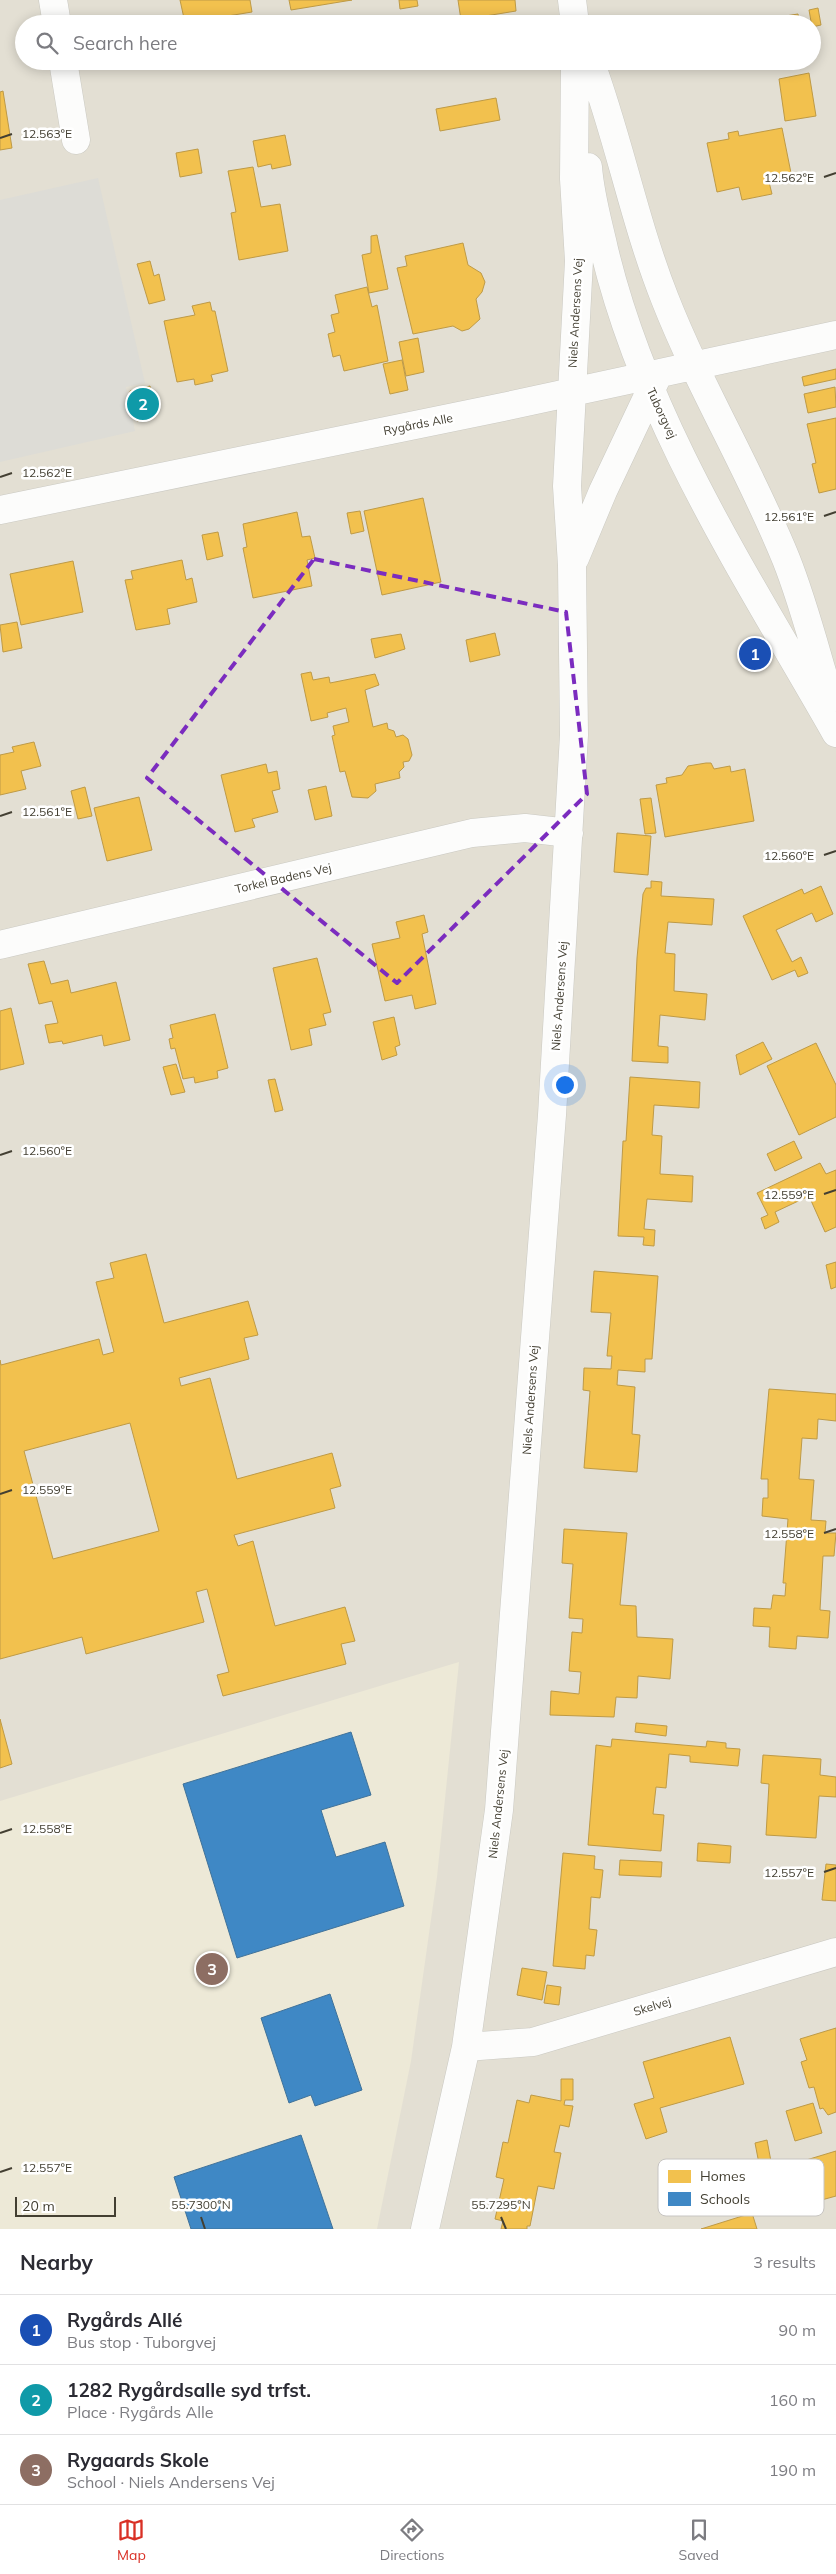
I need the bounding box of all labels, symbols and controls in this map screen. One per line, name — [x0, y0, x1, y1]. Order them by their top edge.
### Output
search box — [15, 15, 821, 70]
icon: search — [33, 29, 61, 57]
text: Search here — [73, 31, 177, 55]
text: 12.563°E — [22, 126, 72, 141]
text: 12.562°E — [764, 170, 814, 185]
street label: Niels Andersens Vej — [565, 258, 585, 368]
pin: 2 — [127, 385, 159, 423]
street label: Tuborgvej — [644, 385, 680, 441]
street label: Rygårds Alle — [382, 410, 454, 438]
text: 12.562°E — [22, 465, 72, 480]
text: 12.561°E — [764, 509, 814, 524]
pin: 1 — [739, 635, 771, 673]
text: 12.561°E — [22, 804, 72, 819]
text: 12.560°E — [764, 848, 814, 863]
street label: Torkel Badens Vej — [233, 860, 333, 896]
street label: Niels Andersens Vej — [548, 941, 570, 1051]
your location — [552, 1072, 578, 1098]
text: 12.560°E — [22, 1143, 72, 1158]
text: 12.559°E — [764, 1187, 814, 1202]
street label: Niels Andersens Vej — [519, 1345, 541, 1455]
text: 12.559°E — [22, 1482, 72, 1497]
text: 12.558°E — [764, 1526, 814, 1541]
street label: Niels Andersens Vej — [485, 1748, 511, 1859]
text: 12.558°E — [22, 1821, 72, 1836]
text: 12.557°E — [764, 1865, 814, 1880]
pin: 3 — [196, 1950, 228, 1988]
street label: Skelvej — [631, 1993, 673, 2019]
legend — [658, 2159, 824, 2216]
text: 12.557°E — [22, 2160, 72, 2175]
text: Homes — [700, 2167, 746, 2185]
text: Schools — [700, 2190, 750, 2208]
scale bar — [15, 2194, 116, 2217]
text: 20 m — [22, 2197, 55, 2215]
text: 55.7300°N — [171, 2197, 231, 2212]
text: 55.7295°N — [471, 2197, 531, 2212]
text: Nearby — [20, 2249, 93, 2275]
text: 3 results — [753, 2252, 816, 2272]
text: Rygårds Allé — [67, 2308, 182, 2332]
text: 1 — [31, 2320, 41, 2340]
text: 90 m — [779, 2320, 816, 2340]
text: Bus stop · Tuborgvej — [67, 2332, 216, 2352]
text: 1282 Rygårdsalle syd trfst. — [67, 2378, 311, 2402]
text: 2 — [31, 2390, 41, 2410]
text: 160 m — [769, 2390, 816, 2410]
text: Place · Rygårds Alle — [67, 2402, 214, 2422]
text: Rygaards Skole — [67, 2448, 209, 2472]
text: 3 — [31, 2460, 41, 2480]
text: 190 m — [769, 2460, 816, 2480]
text: School · Niels Andersens Vej — [67, 2472, 275, 2492]
tab: Map — [117, 2516, 146, 2564]
tab: Directions — [380, 2516, 445, 2564]
tab: Saved — [679, 2516, 719, 2564]

